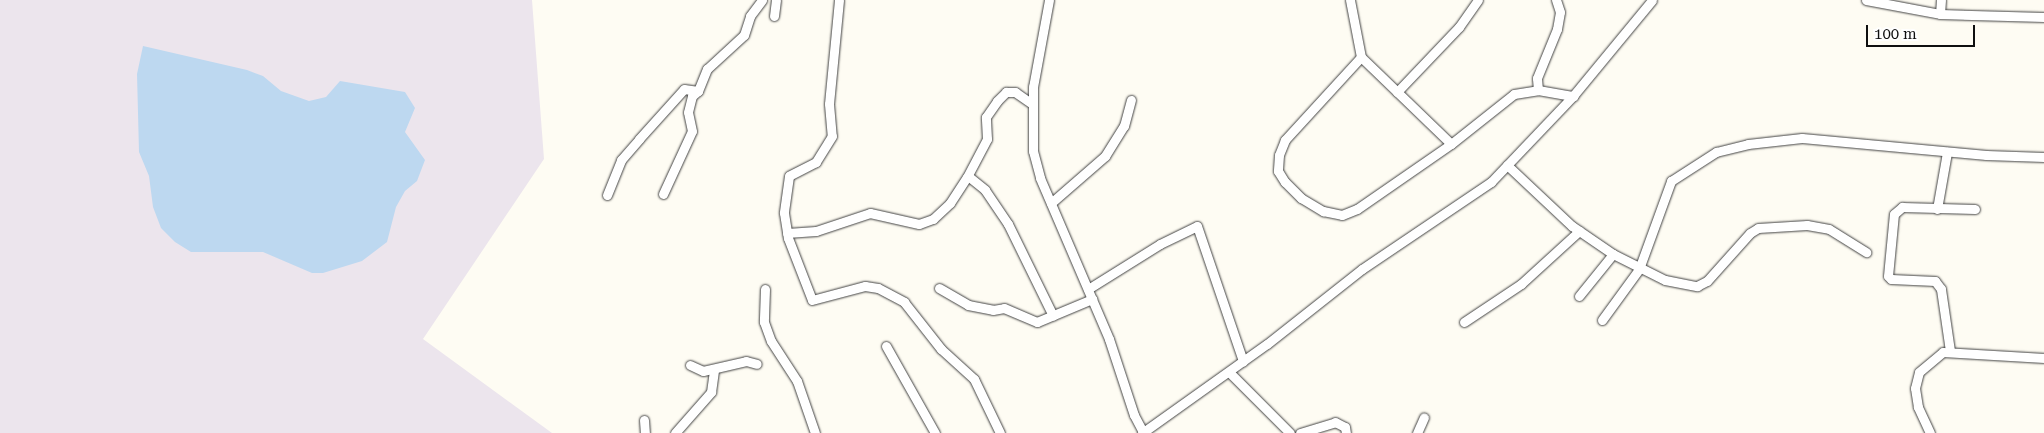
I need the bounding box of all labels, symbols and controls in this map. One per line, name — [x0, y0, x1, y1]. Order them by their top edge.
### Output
scale bar — [1869, 15, 1978, 47]
text: 100 m — [1874, 25, 1917, 43]

